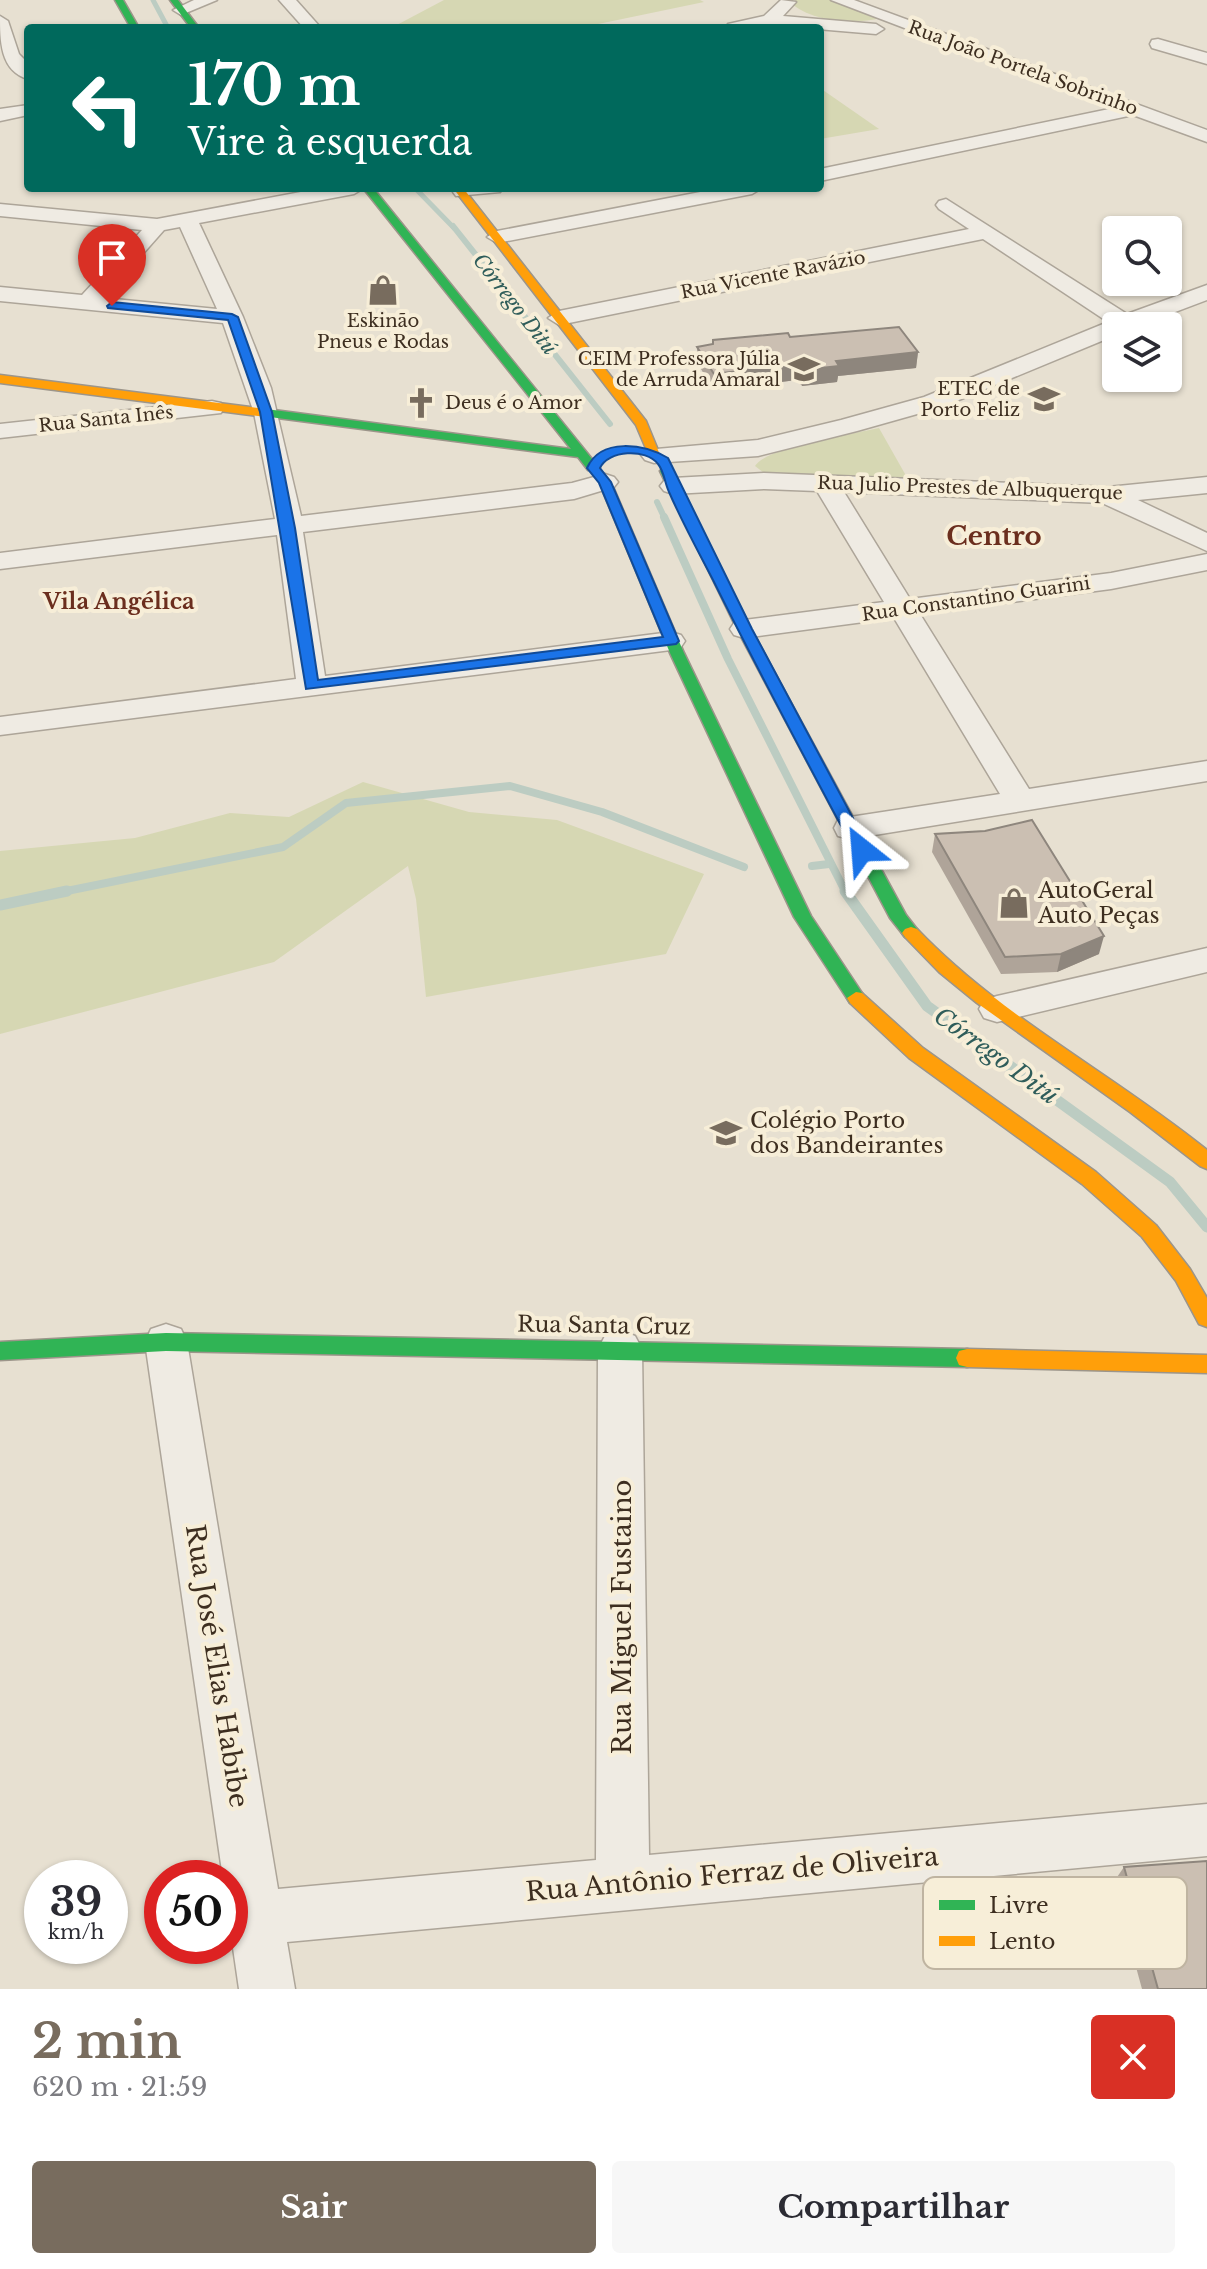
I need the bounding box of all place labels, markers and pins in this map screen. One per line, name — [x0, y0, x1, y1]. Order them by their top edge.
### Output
pin — [78, 224, 146, 306]
shop icon: Eskinão Pneus e Rodas — [366, 273, 400, 307]
place label: Eskinão Pneus e Rodas — [317, 310, 449, 353]
place label: CEIM Professora Júlia de Arruda Amaral — [578, 348, 780, 391]
school or university icon: CEIM Professora Júlia de Arruda Amaral — [787, 352, 821, 386]
place label: ETEC de Porto Feliz — [920, 378, 1020, 421]
school or university icon: ETEC de Porto Feliz — [1027, 382, 1061, 416]
church icon: Deus é o Amor — [404, 386, 438, 420]
place label: Deus é o Amor — [445, 392, 582, 414]
place label: AutoGeral Auto Peças — [1037, 877, 1160, 929]
shop icon: AutoGeral Auto Peças — [997, 886, 1031, 920]
place label: Colégio Porto dos Bandeirantes — [750, 1107, 943, 1159]
school or university icon: Colégio Porto dos Bandeirantes — [709, 1116, 743, 1150]

